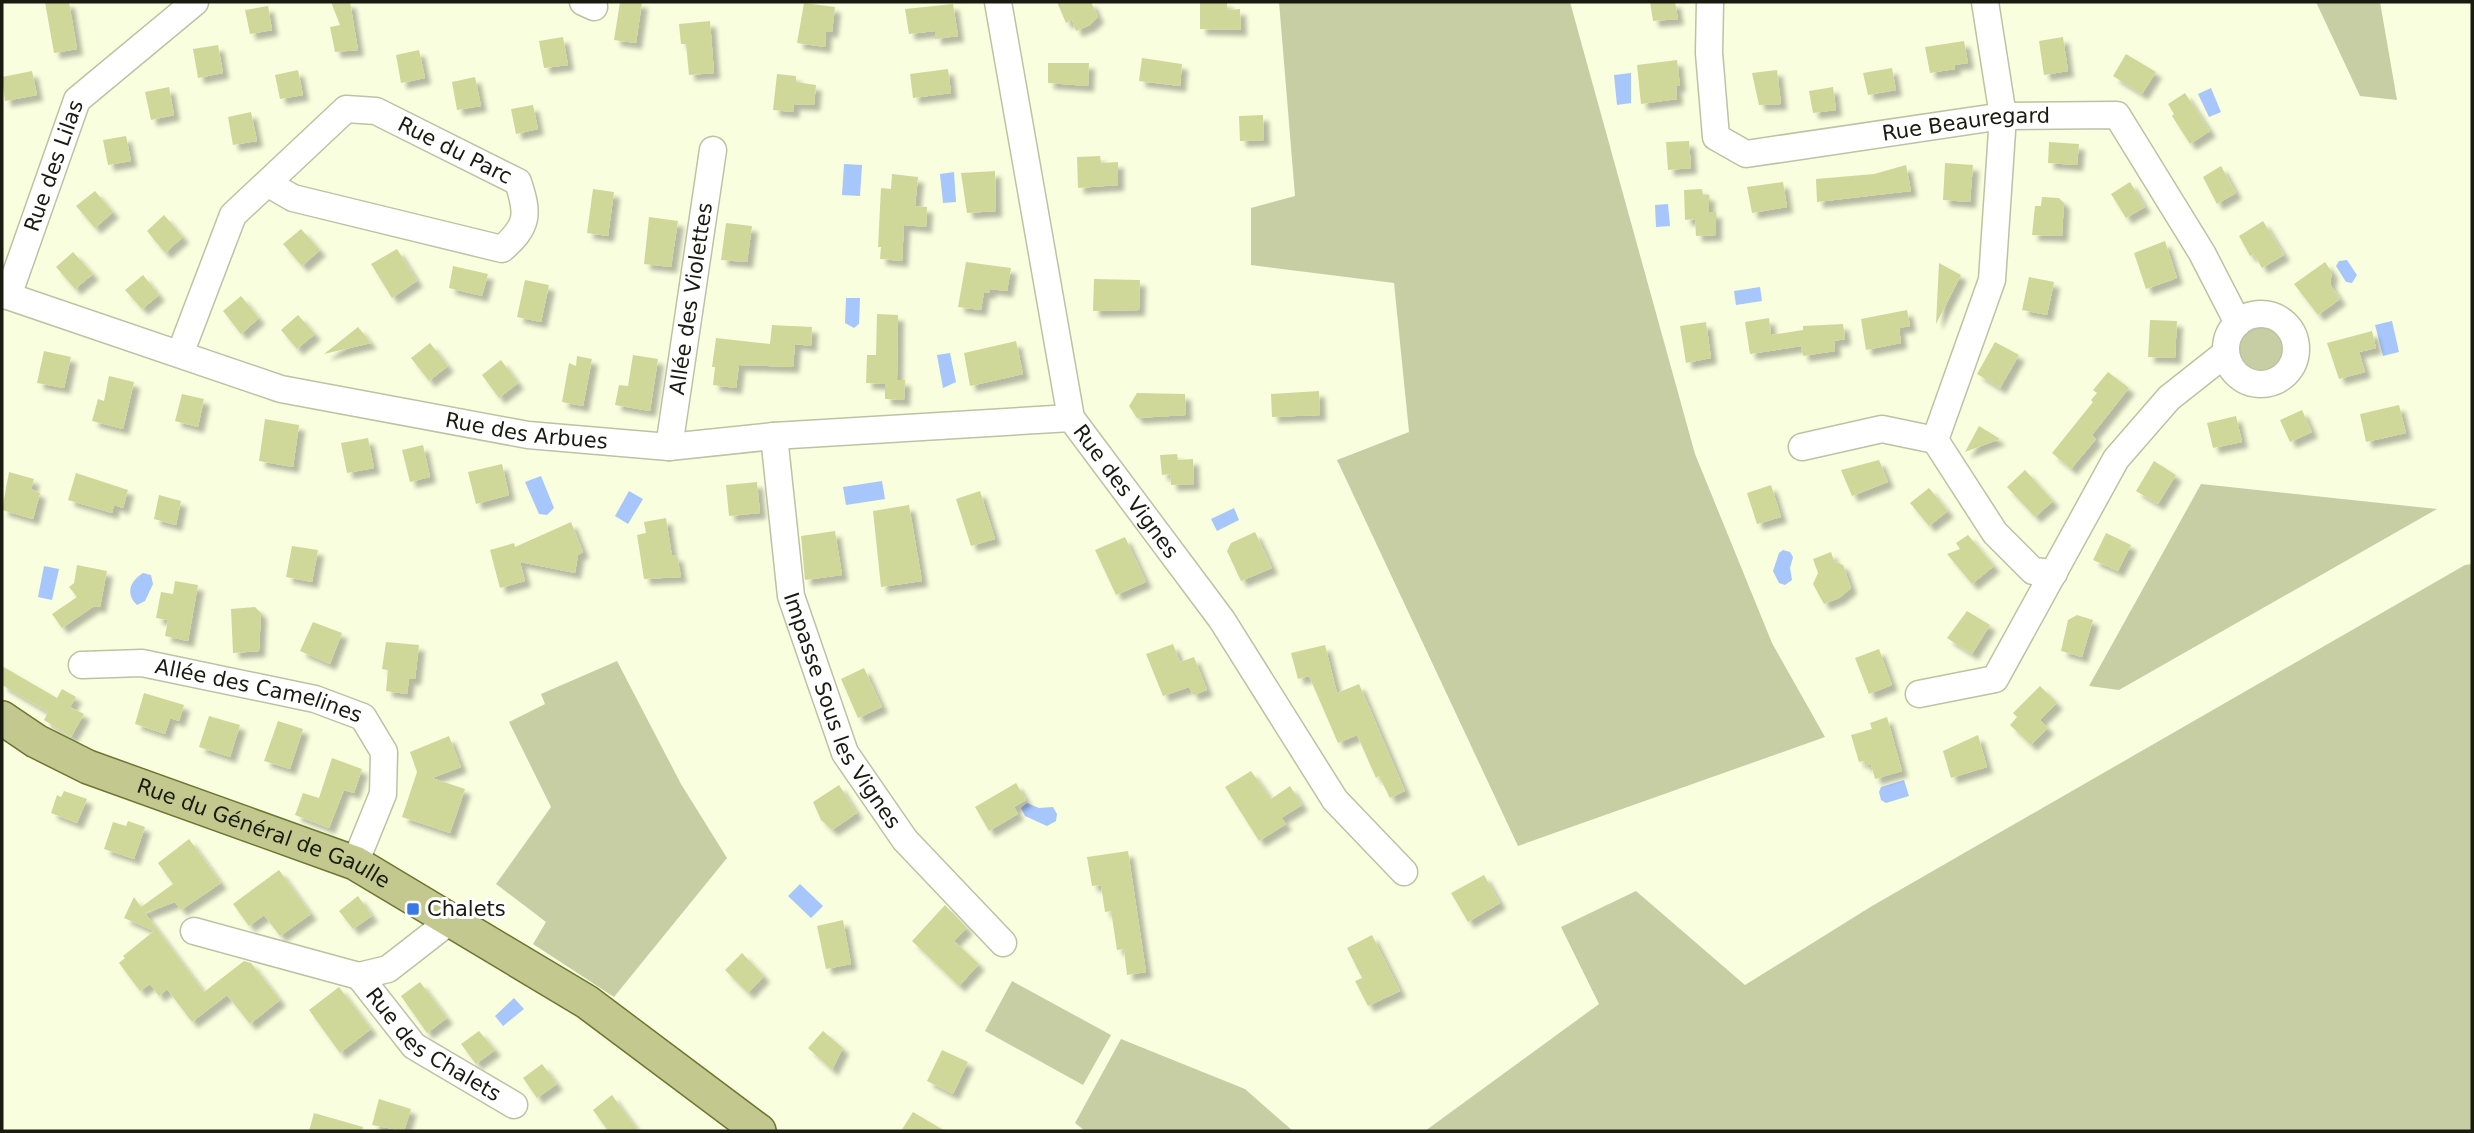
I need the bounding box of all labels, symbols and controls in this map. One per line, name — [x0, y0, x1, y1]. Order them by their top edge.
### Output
street label: Rue des Lilas — [20, 97, 88, 235]
street label: Rue Beauregard — [1880, 104, 2050, 146]
street label: Rue du Parc — [394, 112, 516, 189]
street label: Allée des Violettes — [665, 201, 717, 396]
street label: Rue des Arbues — [443, 408, 609, 454]
street label: Rue des Vignes — [1068, 420, 1184, 563]
street label: Impasse Sous les Vignes — [779, 589, 906, 833]
street label: Allée des Camelines — [153, 654, 365, 728]
street label: Rue du Général de Gaulle — [134, 774, 394, 893]
place label: Chalets — [427, 897, 506, 921]
marker: Chalets — [405, 901, 421, 917]
street label: Rue des Chalets — [361, 983, 505, 1106]

